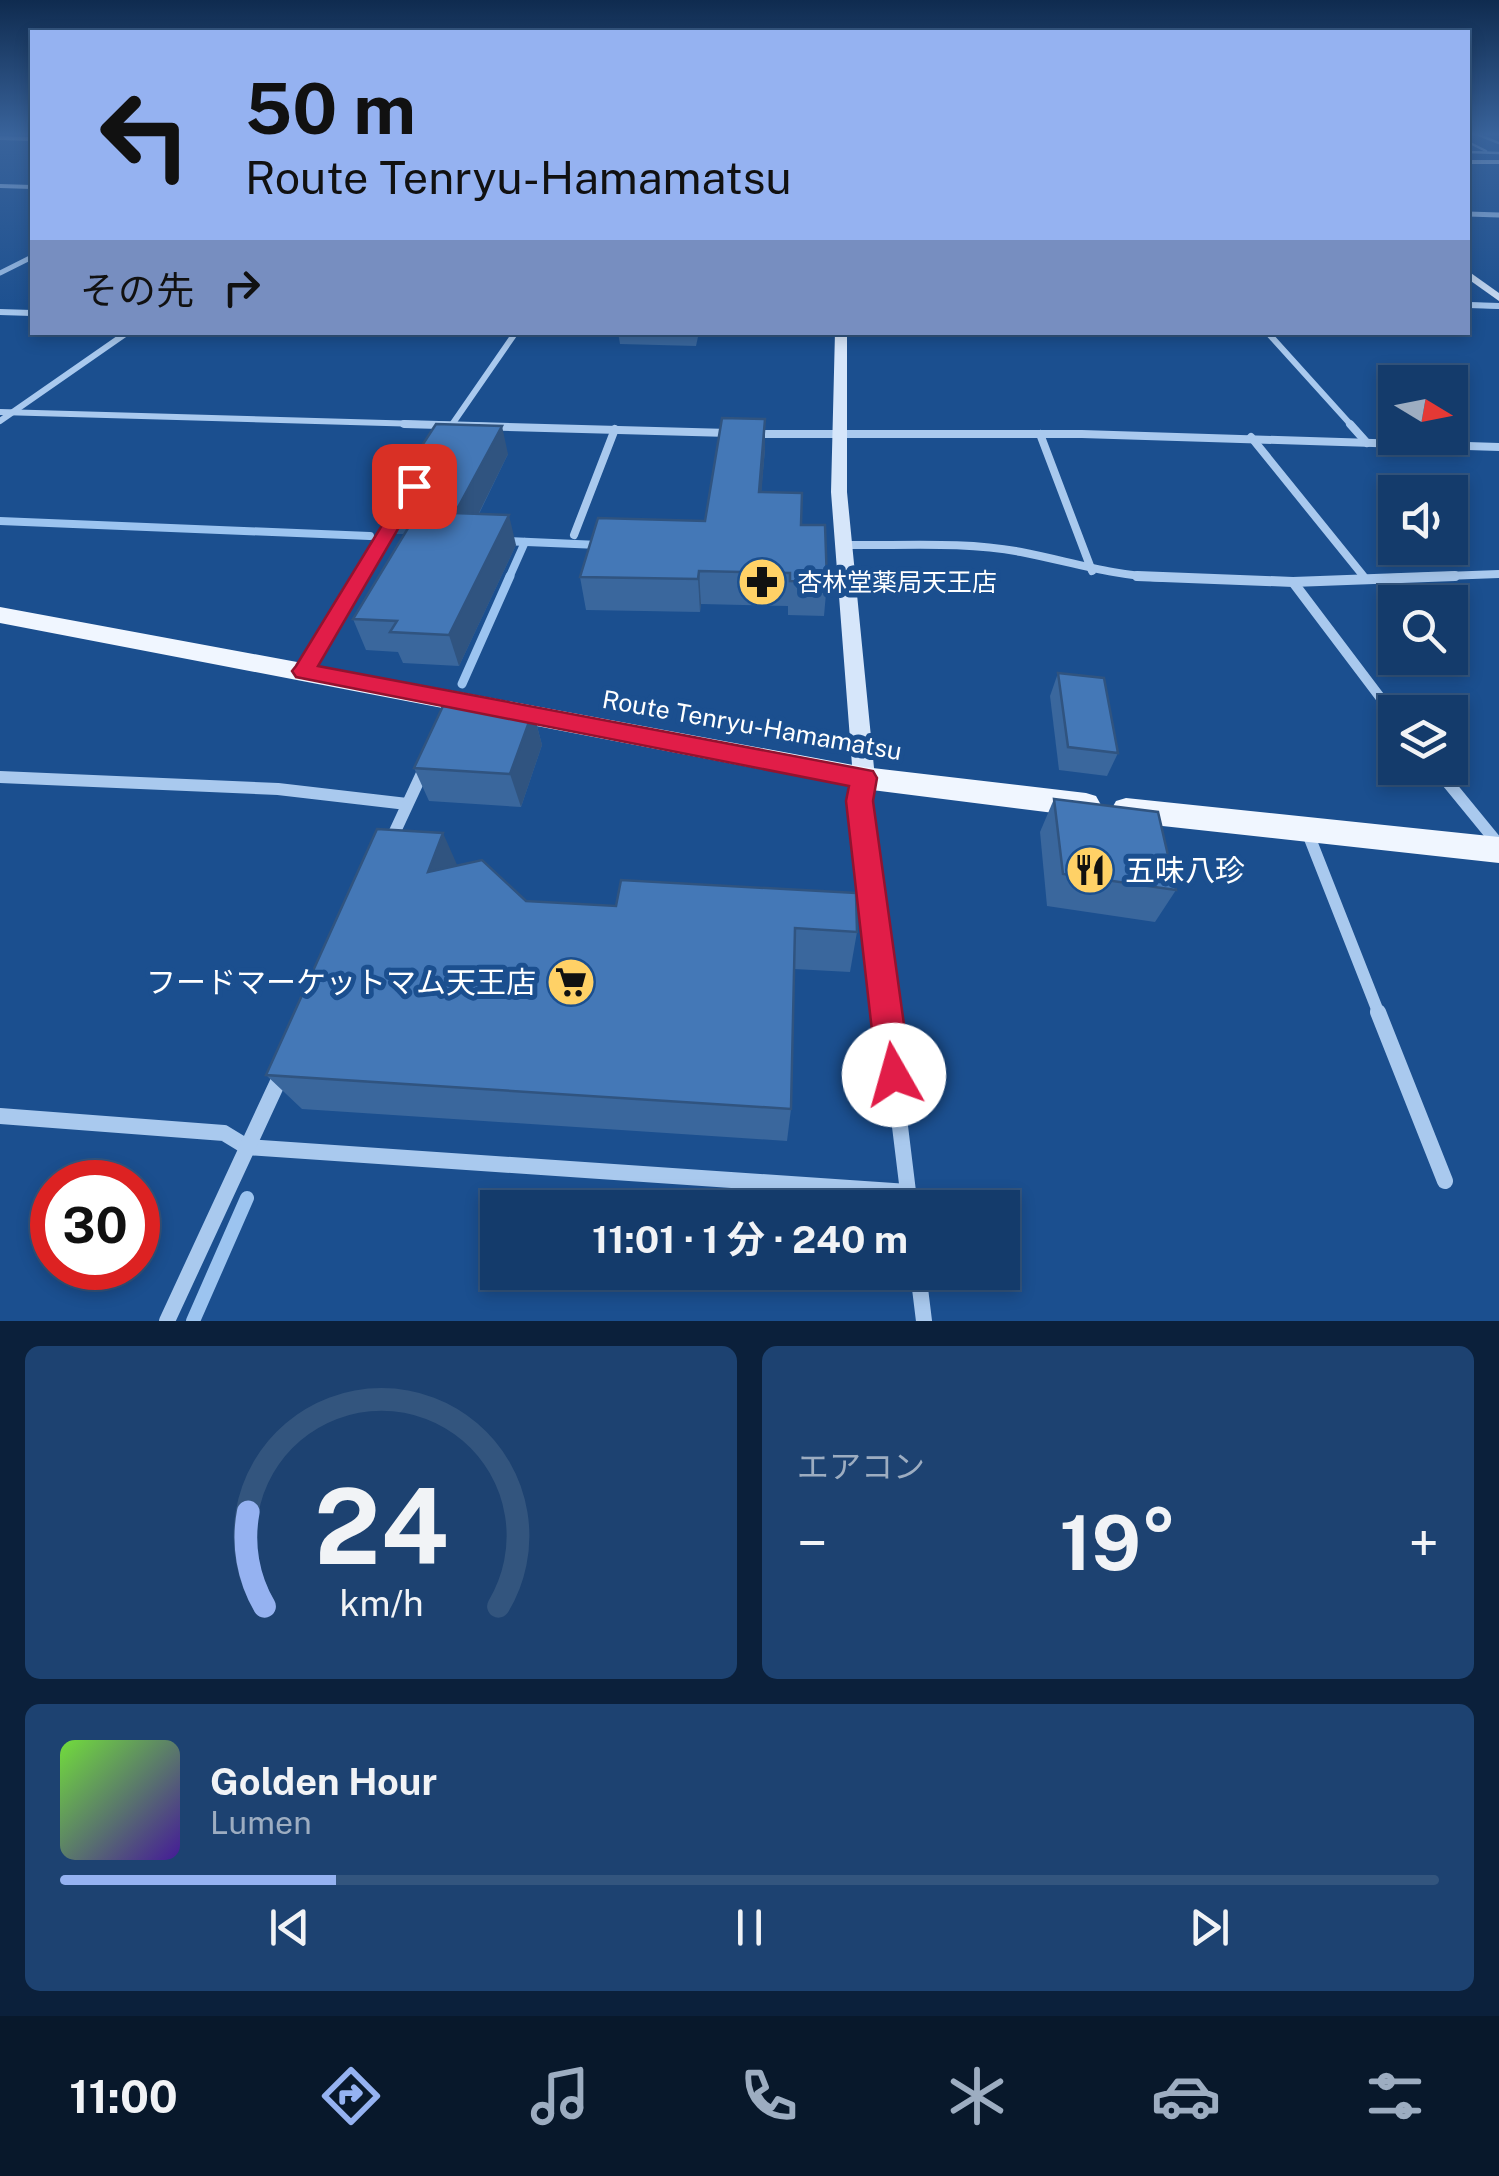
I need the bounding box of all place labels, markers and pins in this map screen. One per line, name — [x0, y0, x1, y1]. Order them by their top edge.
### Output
pin — [372, 444, 457, 529]
pharmacy icon: 杏林堂薬局天王店 — [736, 556, 788, 608]
place label: 杏林堂薬局天王店 — [797, 567, 997, 597]
restaurant icon: 五味八珍 — [1064, 844, 1116, 896]
place label: 五味八珍 — [1125, 852, 1245, 888]
supermarket icon: フードマーケットマム天王店 — [545, 956, 597, 1008]
place label: フードマーケットマム天王店 — [146, 964, 536, 1000]

